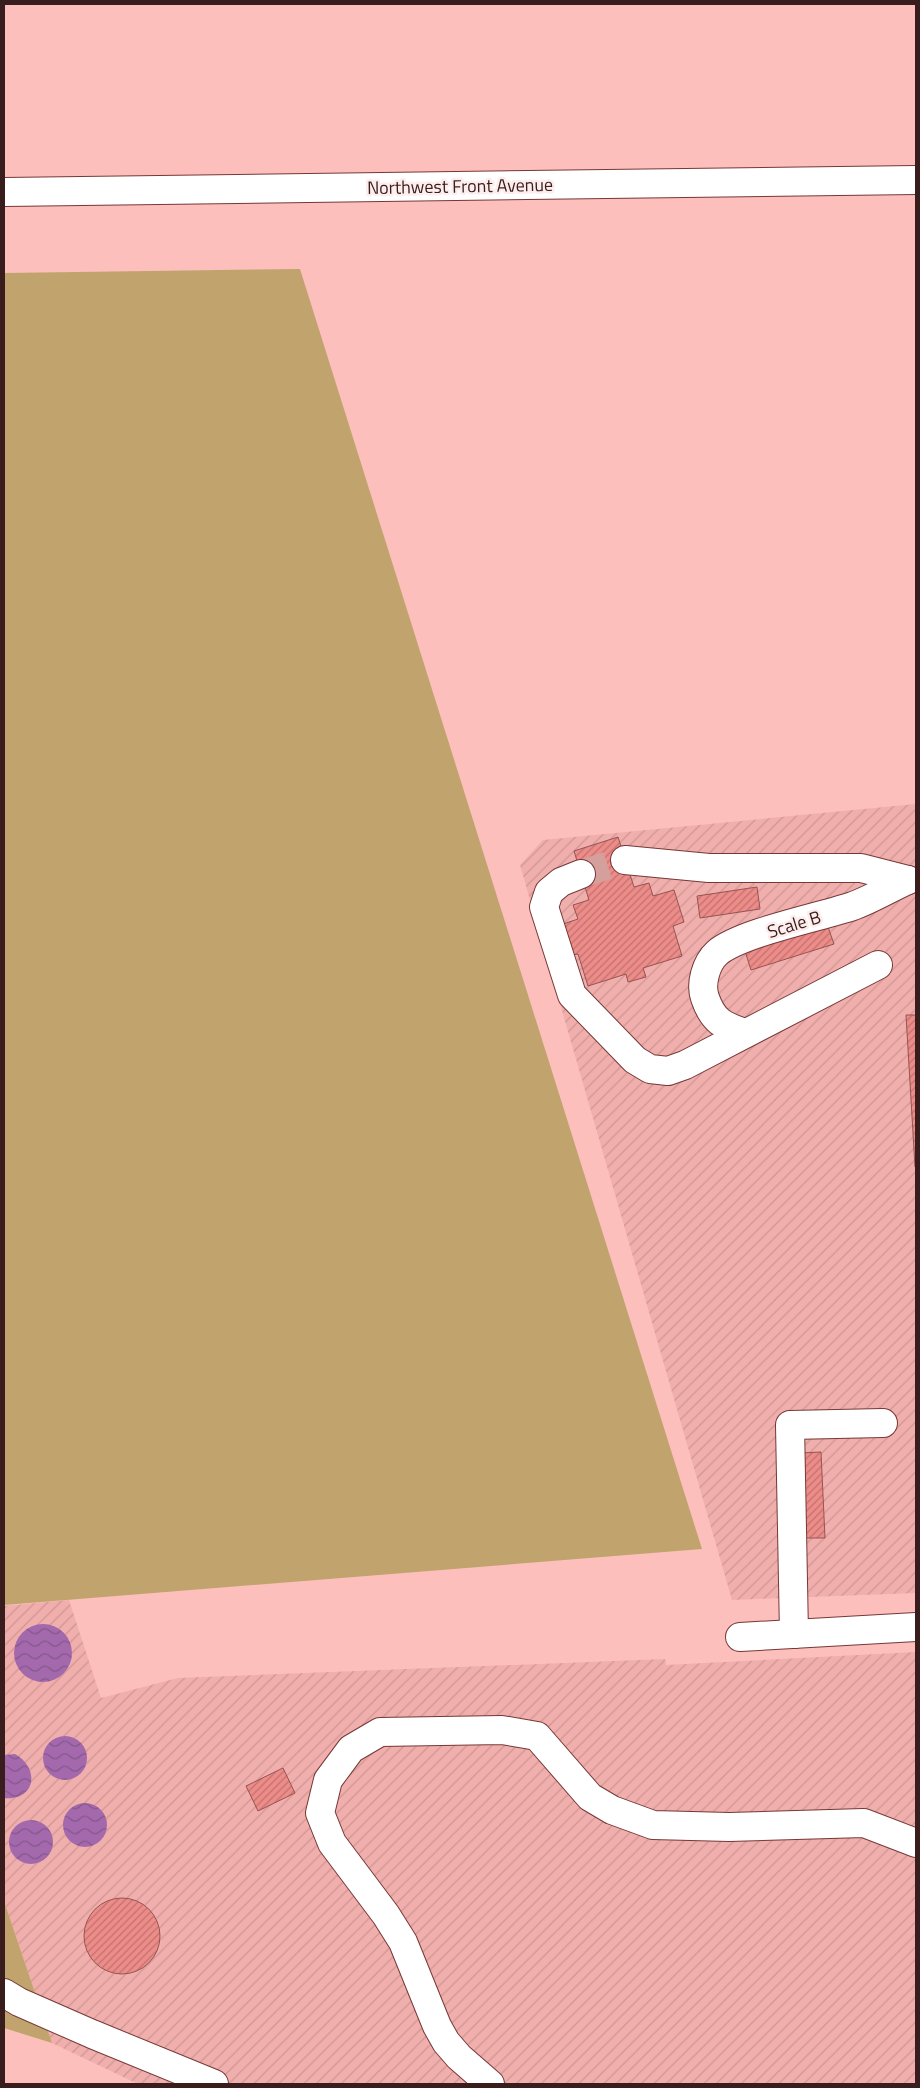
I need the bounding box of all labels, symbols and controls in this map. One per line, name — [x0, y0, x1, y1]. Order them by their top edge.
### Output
street label: Northwest Front Avenue — [367, 171, 553, 201]
street label: Scale B — [764, 903, 824, 945]

